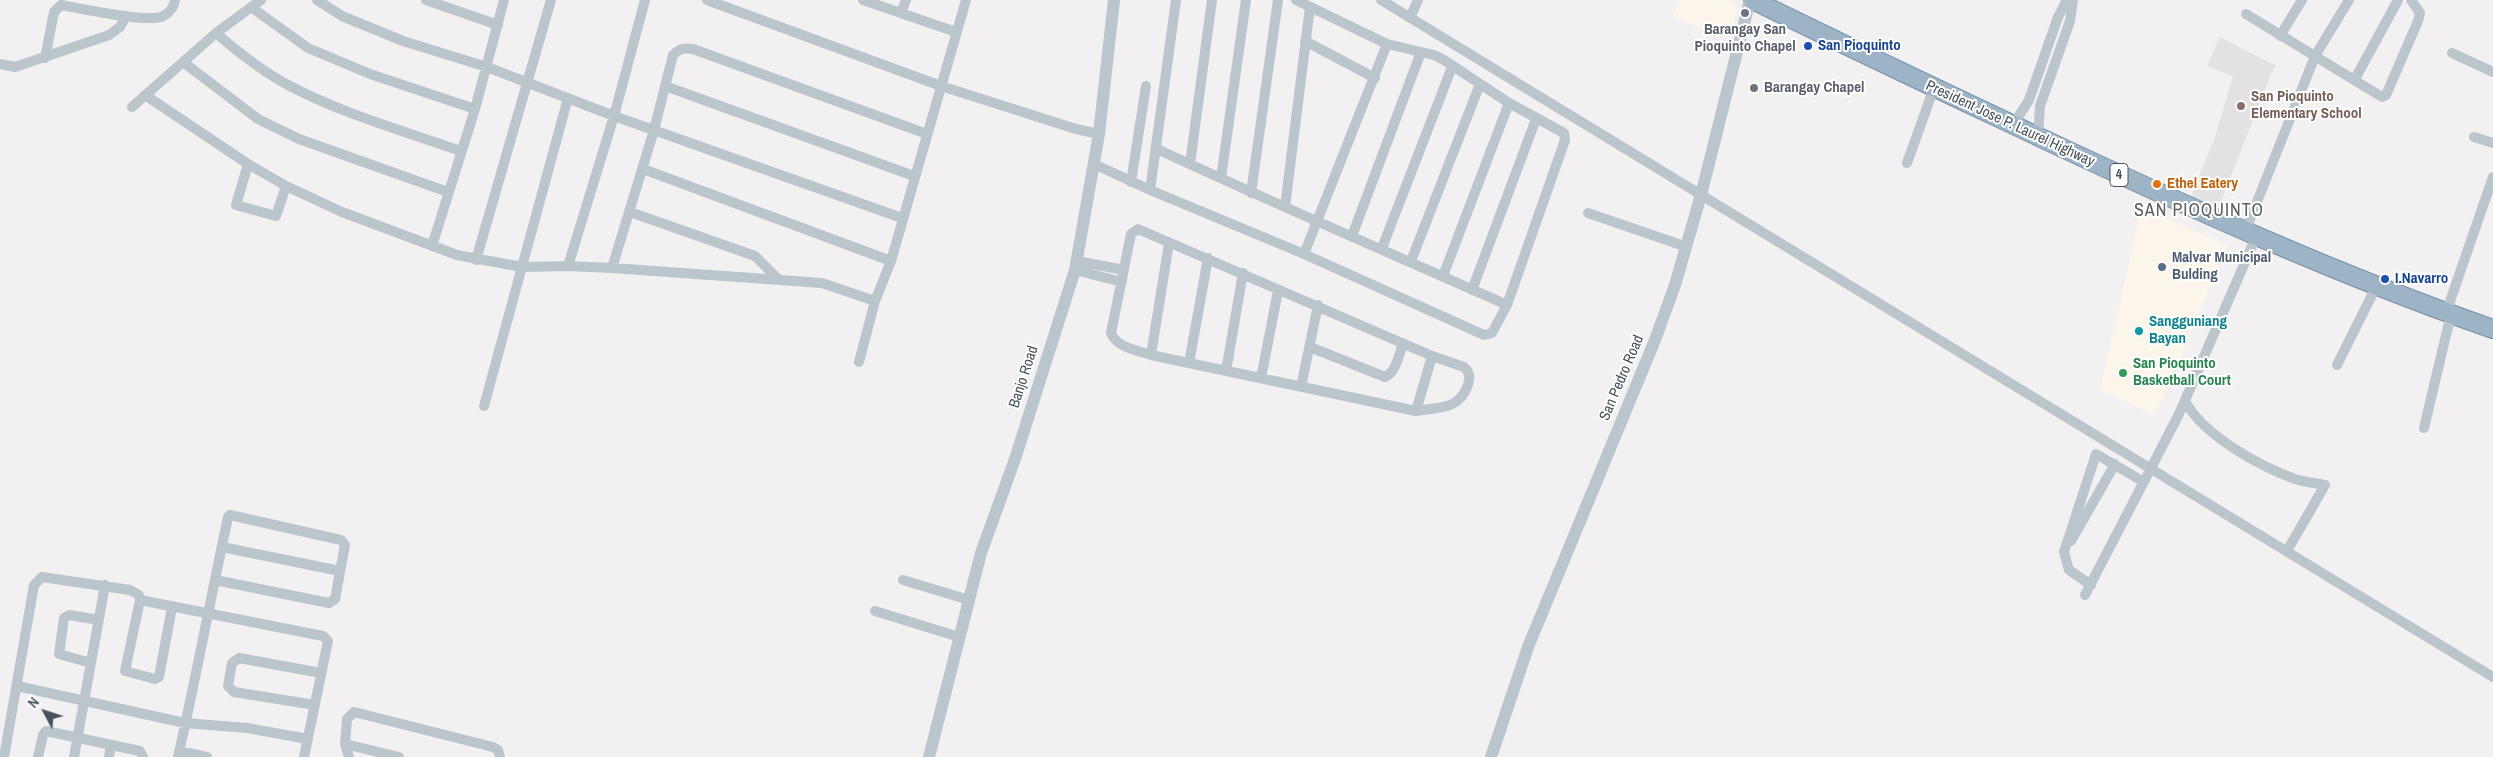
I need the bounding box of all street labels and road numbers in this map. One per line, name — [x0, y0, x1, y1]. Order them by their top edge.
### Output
street label: President Jose P. Laurel Highway — [1923, 77, 2097, 171]
road number: 4 — [2110, 164, 2128, 186]
street label: San Pedro Road — [1596, 333, 1648, 423]
street label: Banjo Road — [1006, 344, 1042, 410]

